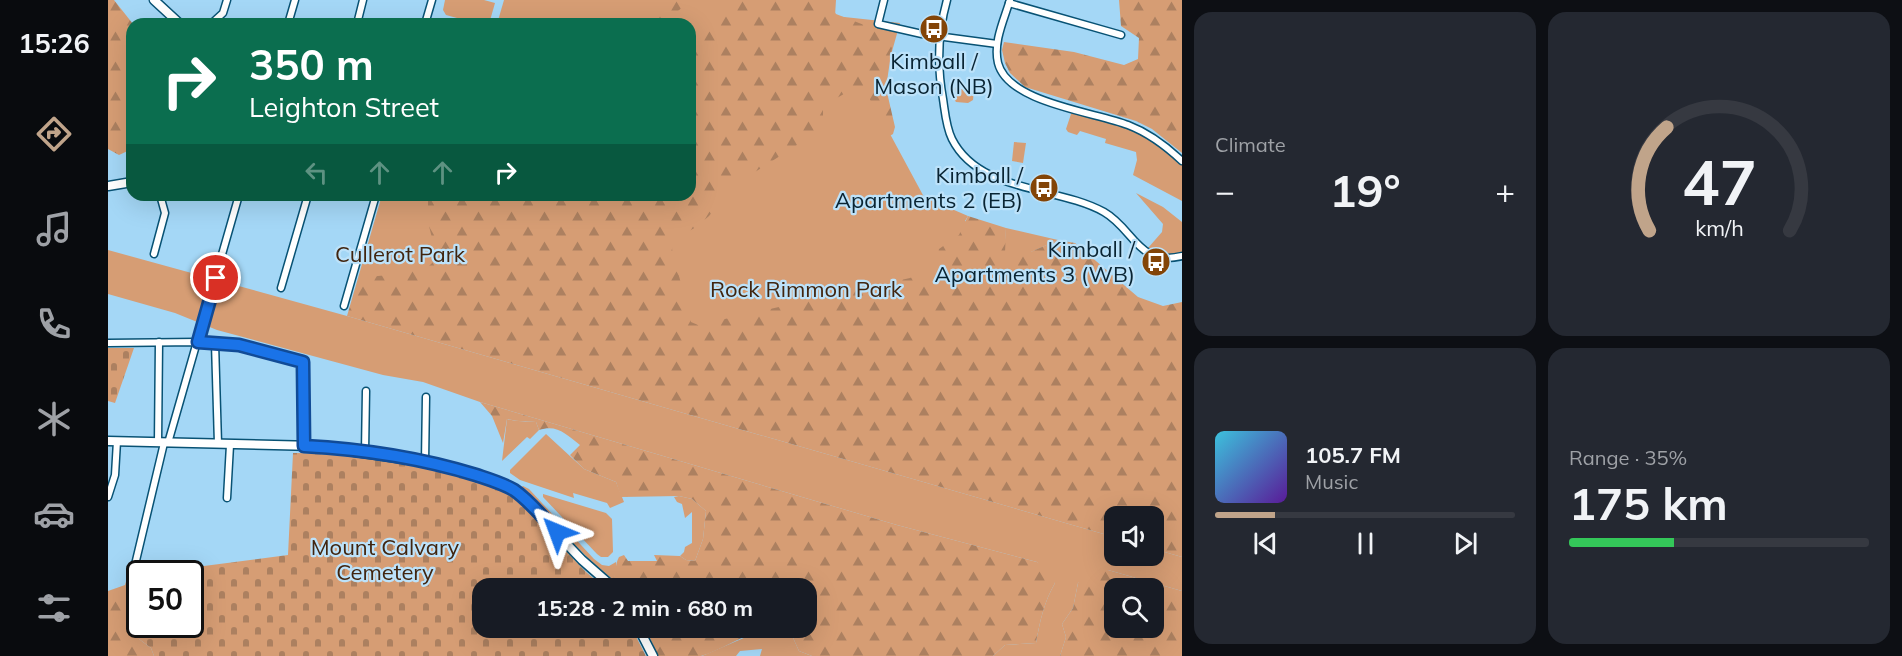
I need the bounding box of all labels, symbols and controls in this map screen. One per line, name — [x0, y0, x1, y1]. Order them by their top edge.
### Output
bus stop icon: Kimball / Mason (NB) — [918, 13, 950, 45]
text: 15:26 — [18, 26, 90, 60]
text: 350 m — [249, 38, 374, 91]
icon: right — [150, 42, 228, 120]
place label: Kimball / Mason (NB) — [874, 47, 994, 100]
text: Leighton Street — [249, 90, 439, 124]
icon: directions — [33, 113, 75, 155]
text: Climate — [1215, 132, 1286, 157]
text: 47 — [1682, 142, 1756, 221]
icon: left — [300, 156, 333, 189]
icon: ahead — [363, 156, 396, 189]
icon: ahead — [426, 156, 459, 189]
icon: right — [489, 156, 522, 189]
place label: Kimball / Apartments 2 (EB) — [835, 161, 1024, 214]
text: 19° — [1329, 162, 1401, 218]
text: − — [1215, 170, 1235, 211]
text: + — [1495, 170, 1515, 211]
bus stop icon: Kimball / Apartments 2 (EB) — [1028, 172, 1060, 204]
icon: music — [33, 208, 75, 250]
text: km/h — [1695, 214, 1743, 241]
place label: Kimball / Apartments 3 (WB) — [935, 235, 1136, 288]
park label: Cullerot Park — [335, 240, 466, 268]
bus stop icon: Kimball / Apartments 3 (WB) — [1140, 246, 1172, 278]
pin — [190, 252, 241, 303]
icon: arrive — [199, 261, 232, 294]
park label: Rock Rimmon Park — [710, 275, 903, 303]
icon: phone — [33, 303, 75, 345]
icon: climate — [33, 398, 75, 440]
text: 105.7 FM — [1305, 441, 1401, 469]
text: Range · 35% — [1569, 445, 1687, 470]
text: Music — [1305, 469, 1358, 494]
text: 175 km — [1569, 475, 1728, 531]
icon: car — [33, 493, 75, 535]
position arrow — [525, 500, 589, 564]
map controls — [1104, 506, 1164, 638]
button: sound — [1104, 506, 1164, 566]
icon: previous — [1249, 527, 1282, 560]
icon: pause — [1349, 527, 1382, 560]
icon: next — [1449, 527, 1482, 560]
park label: Mount Calvary Cemetery — [311, 533, 460, 586]
speed limit sign: 50 — [126, 560, 204, 638]
button: search — [1104, 578, 1164, 638]
icon: filters — [33, 587, 75, 629]
text: 15:28 · 2 min · 680 m — [536, 594, 753, 622]

